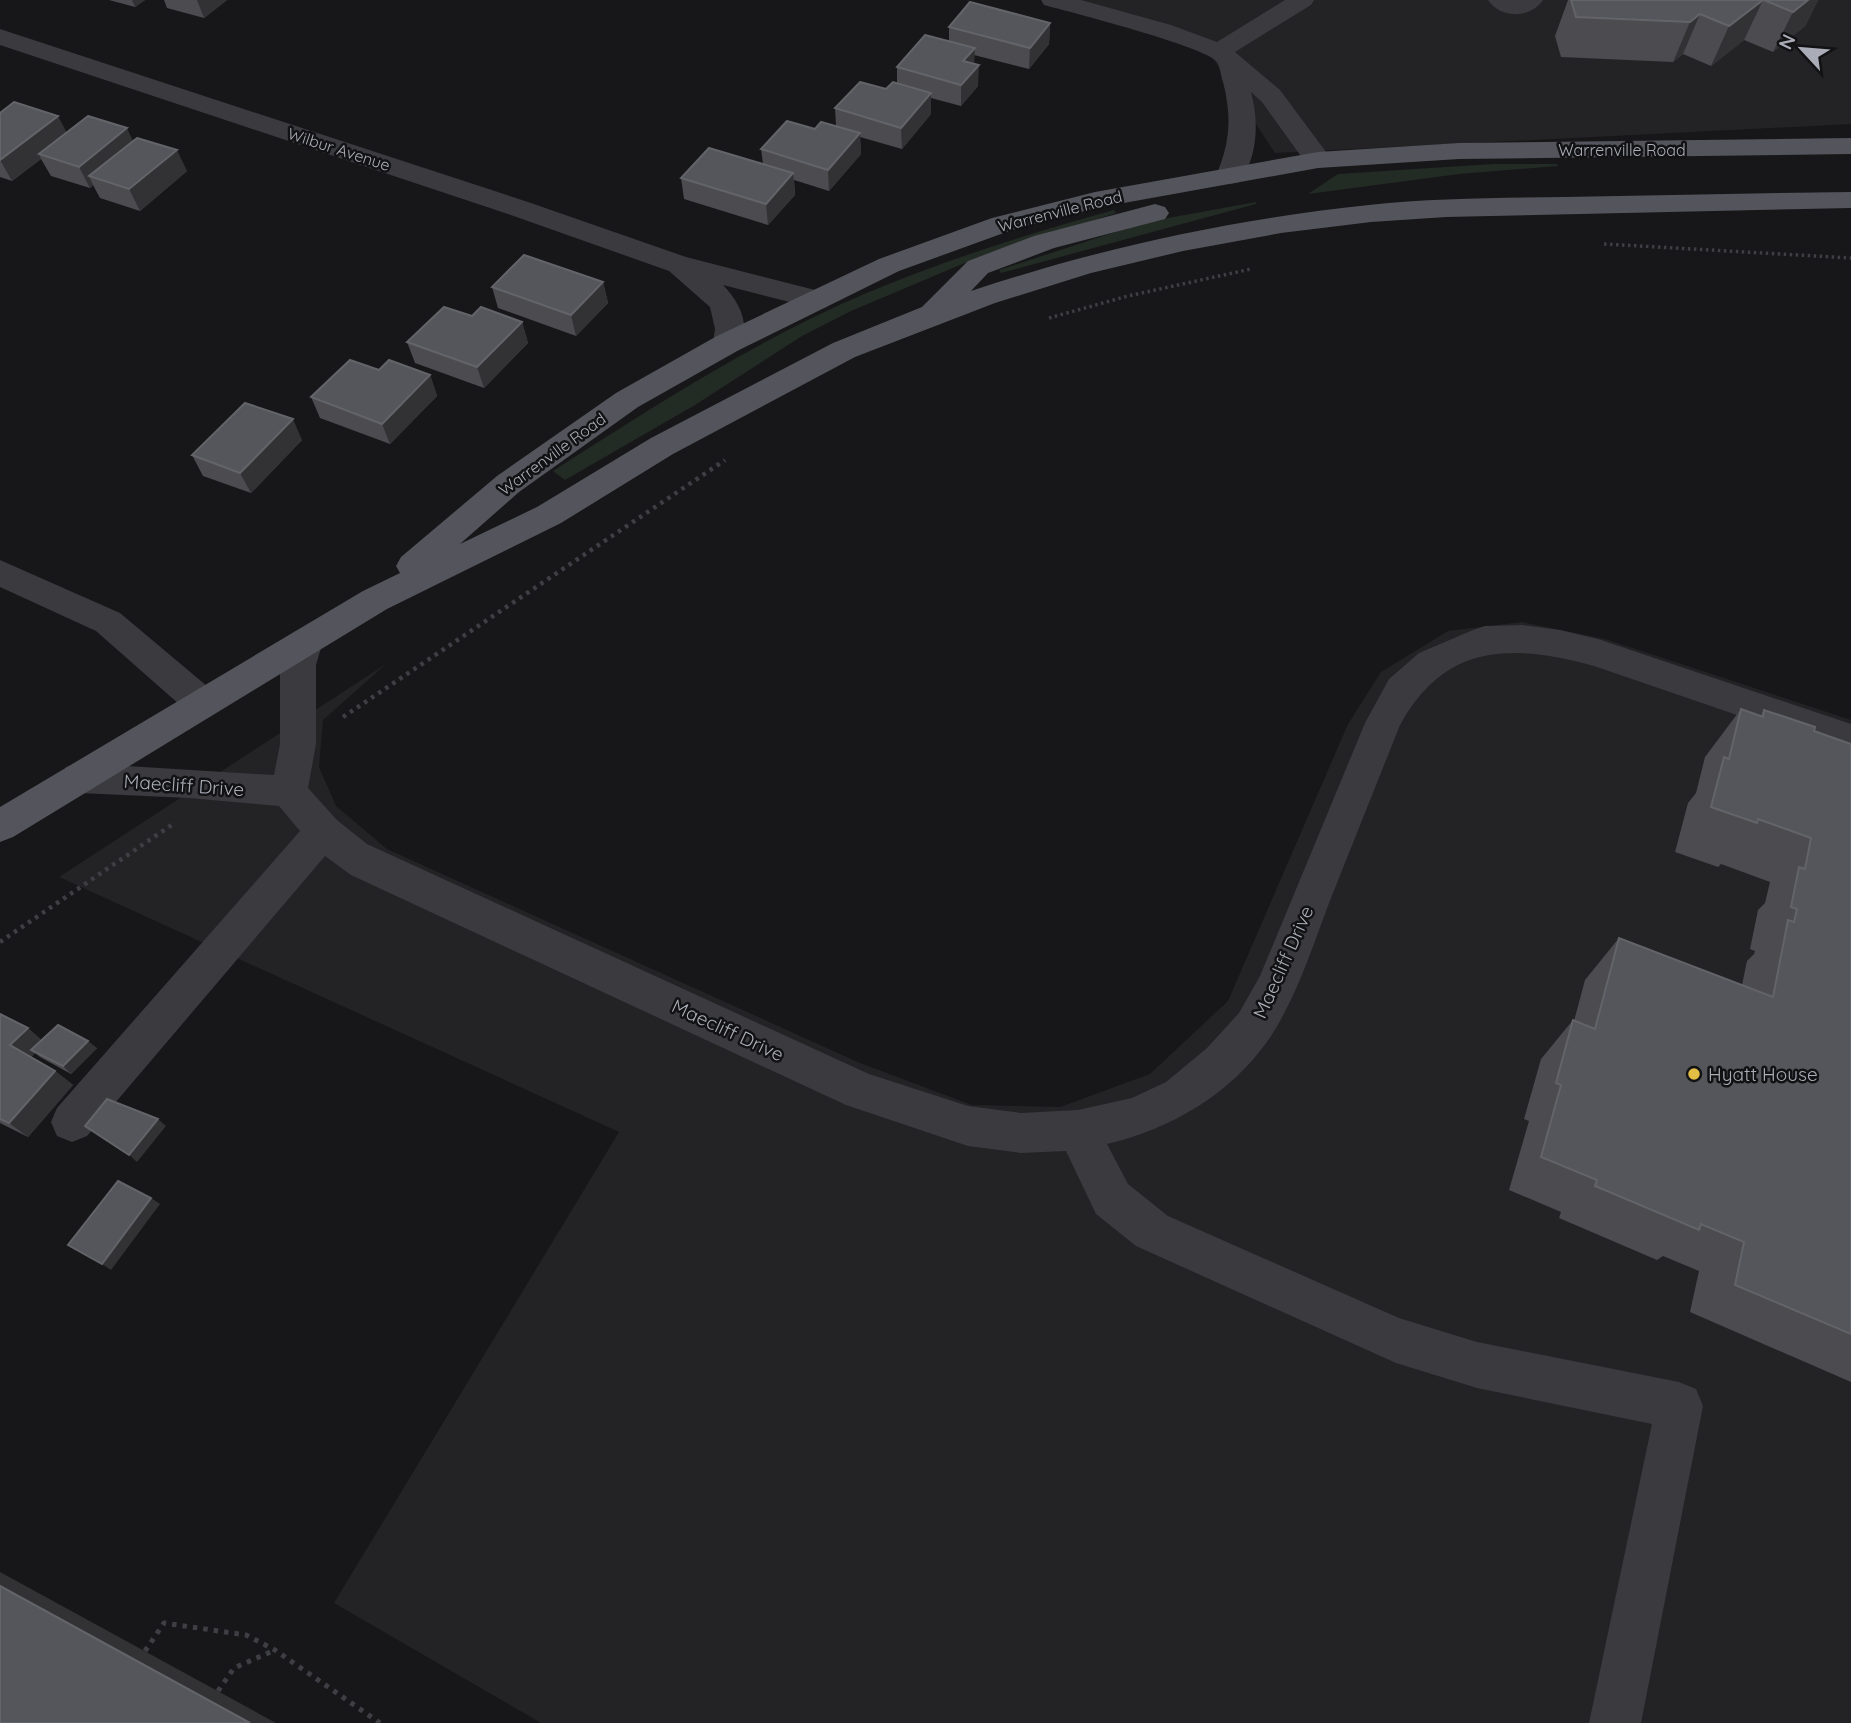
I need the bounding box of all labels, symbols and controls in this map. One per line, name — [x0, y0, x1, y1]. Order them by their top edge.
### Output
north arrow — [1767, 14, 1837, 84]
text: N — [1773, 30, 1801, 53]
street label: Wilbur Avenue — [285, 123, 393, 175]
street label: Warrenville Road — [1558, 140, 1686, 160]
street label: Warrenville Road — [996, 186, 1124, 236]
street label: Warrenville Road — [495, 408, 609, 500]
street label: Maecliff Drive — [123, 769, 245, 801]
street label: Maecliff Drive — [1247, 902, 1319, 1022]
street label: Maecliff Drive — [668, 994, 788, 1066]
place label: Hyatt House — [1708, 1062, 1818, 1086]
marker: Hyatt House — [1686, 1066, 1702, 1082]

